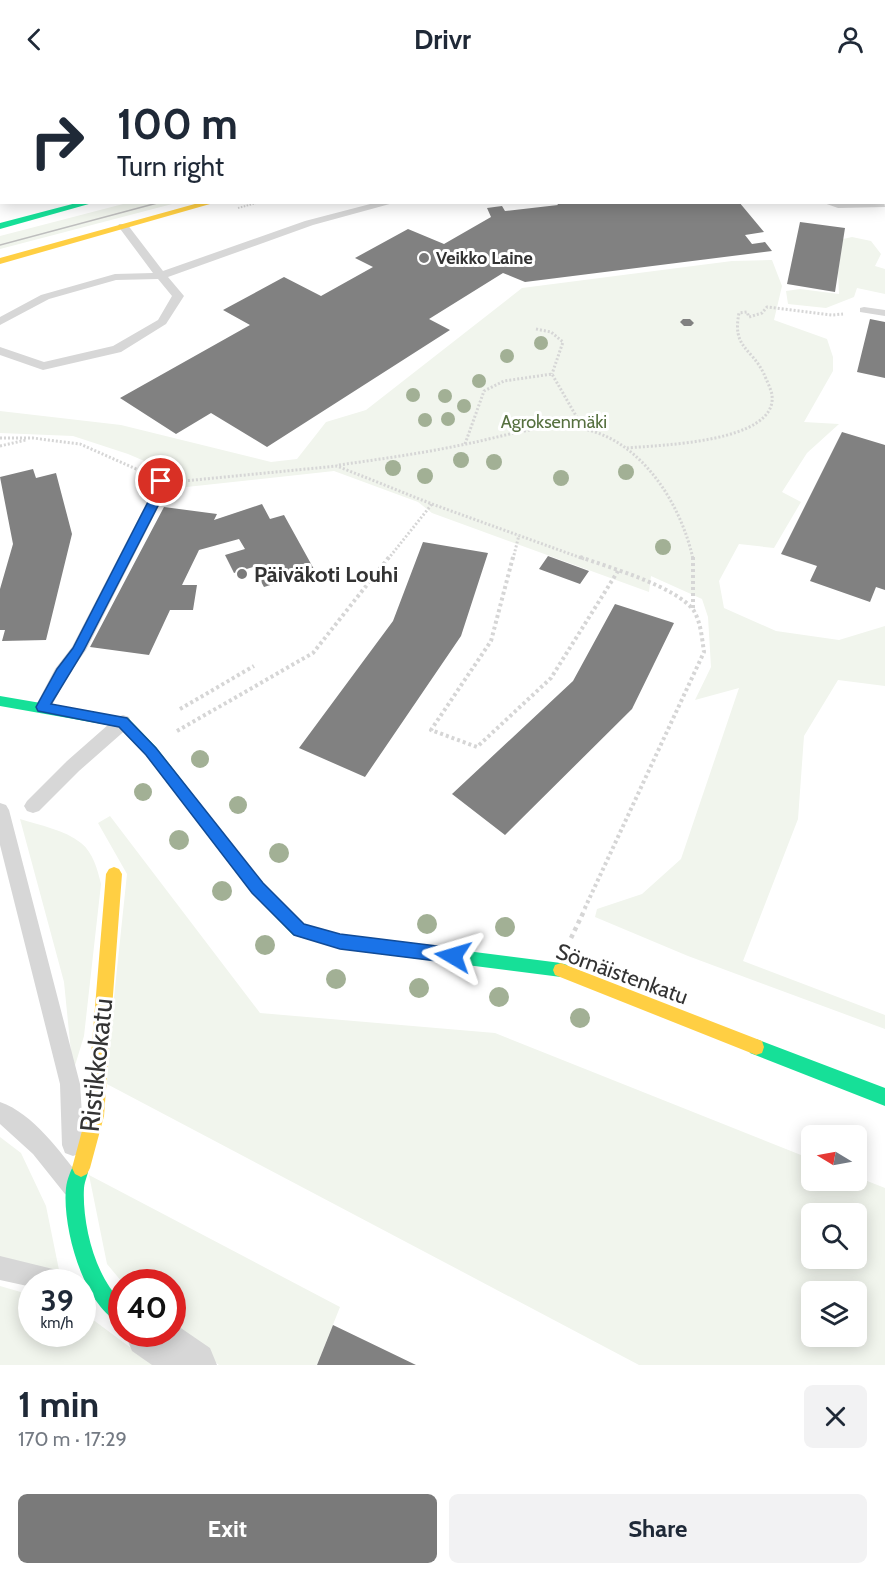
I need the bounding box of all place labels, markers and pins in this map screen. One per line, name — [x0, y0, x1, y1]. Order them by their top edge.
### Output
place label: Veikko Laine — [436, 247, 533, 269]
marker: Veikko Laine — [417, 251, 431, 265]
pin — [135, 455, 186, 506]
place label: Päiväkoti Louhi — [254, 561, 398, 588]
marker: Päiväkoti Louhi — [235, 567, 249, 581]

